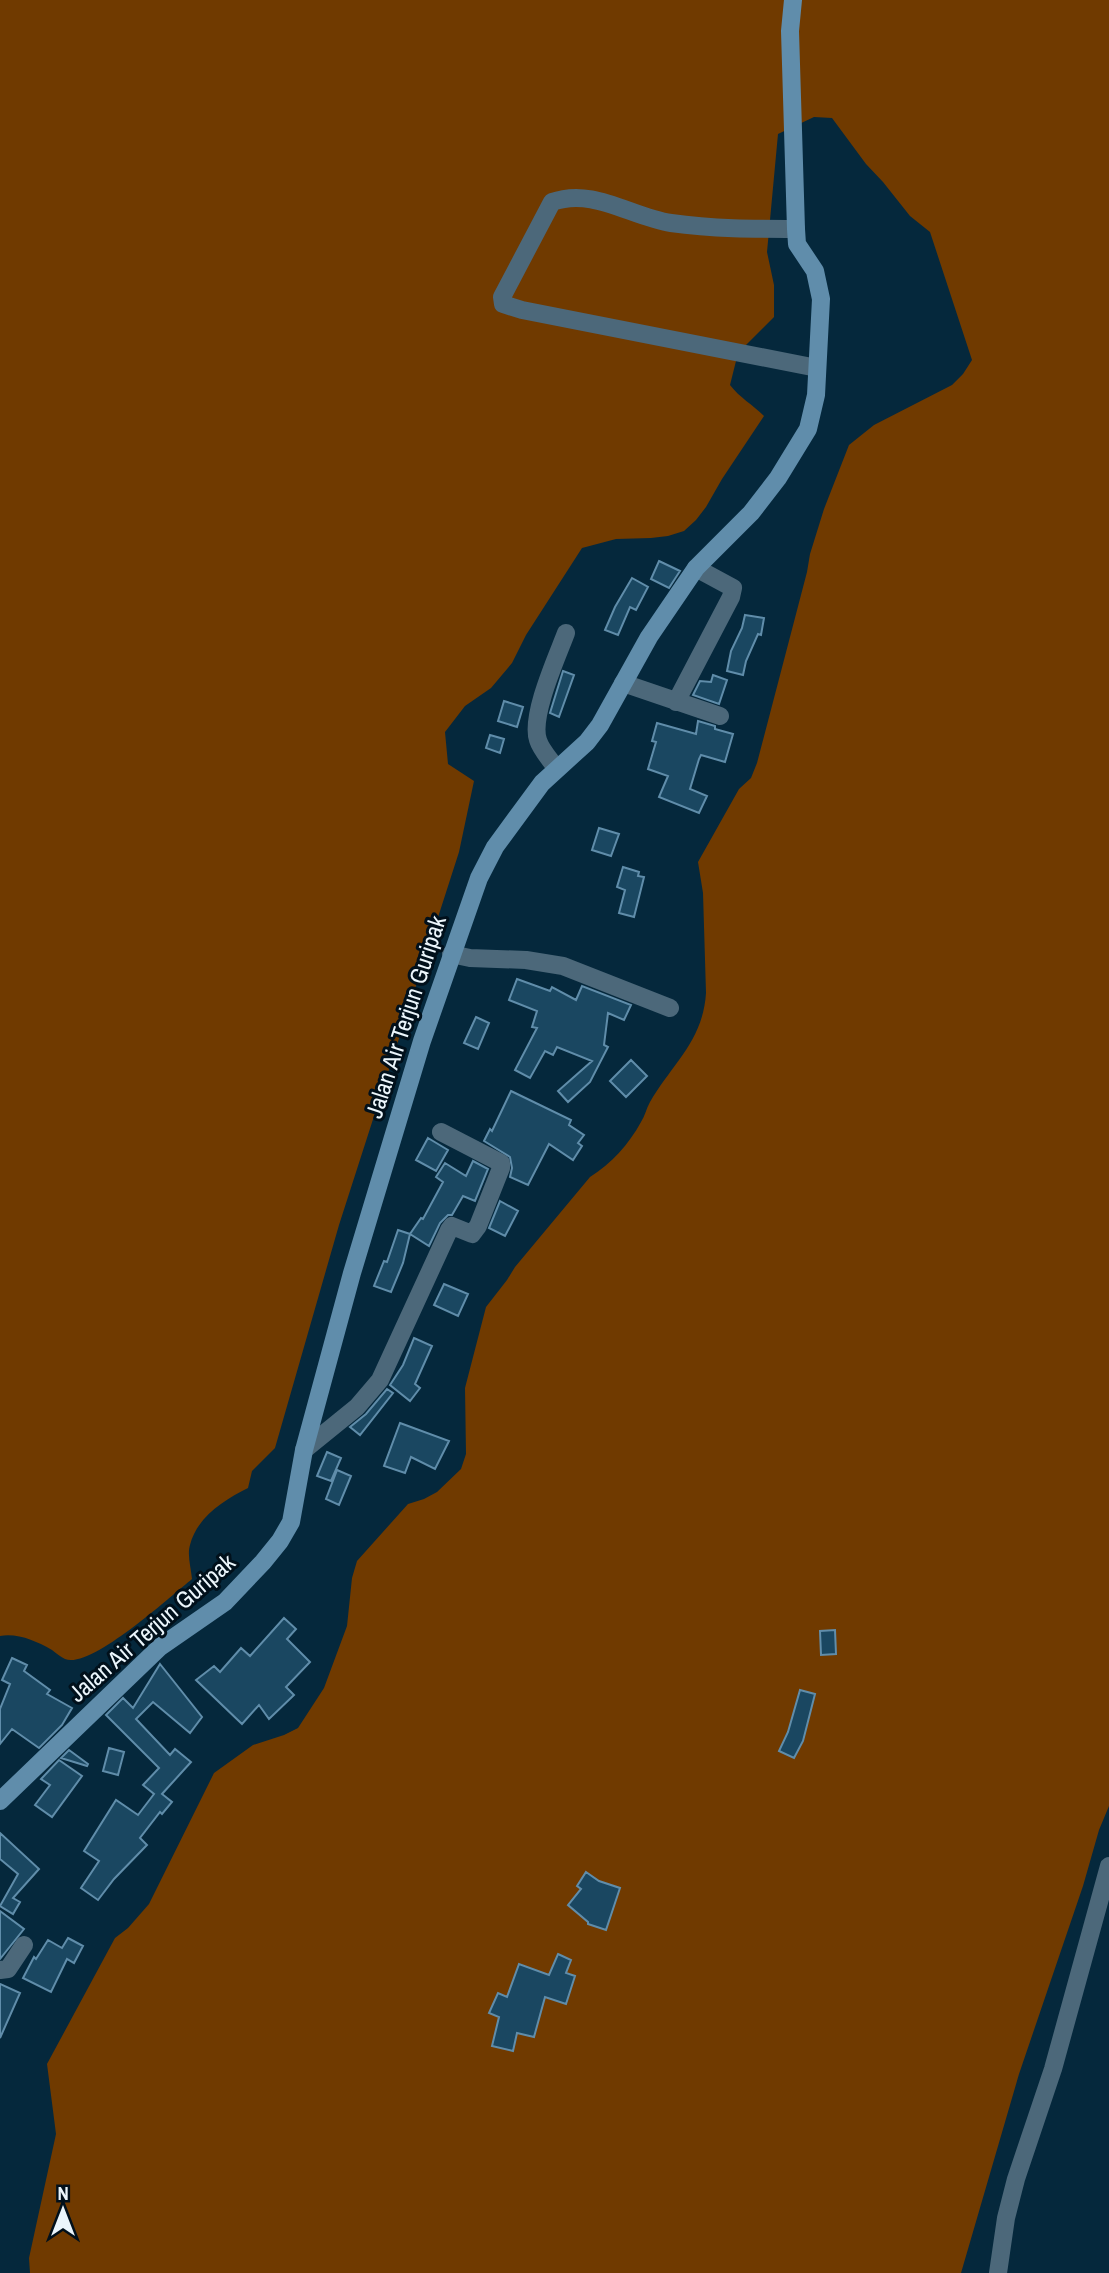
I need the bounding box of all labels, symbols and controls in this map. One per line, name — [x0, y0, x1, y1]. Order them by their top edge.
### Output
street label: Jalan Air Terjun Guripak — [357, 911, 453, 1122]
street label: Jalan Air Terjun Guripak — [61, 1546, 242, 1708]
north arrow — [28, 2175, 98, 2245]
text: N — [57, 2180, 69, 2206]

